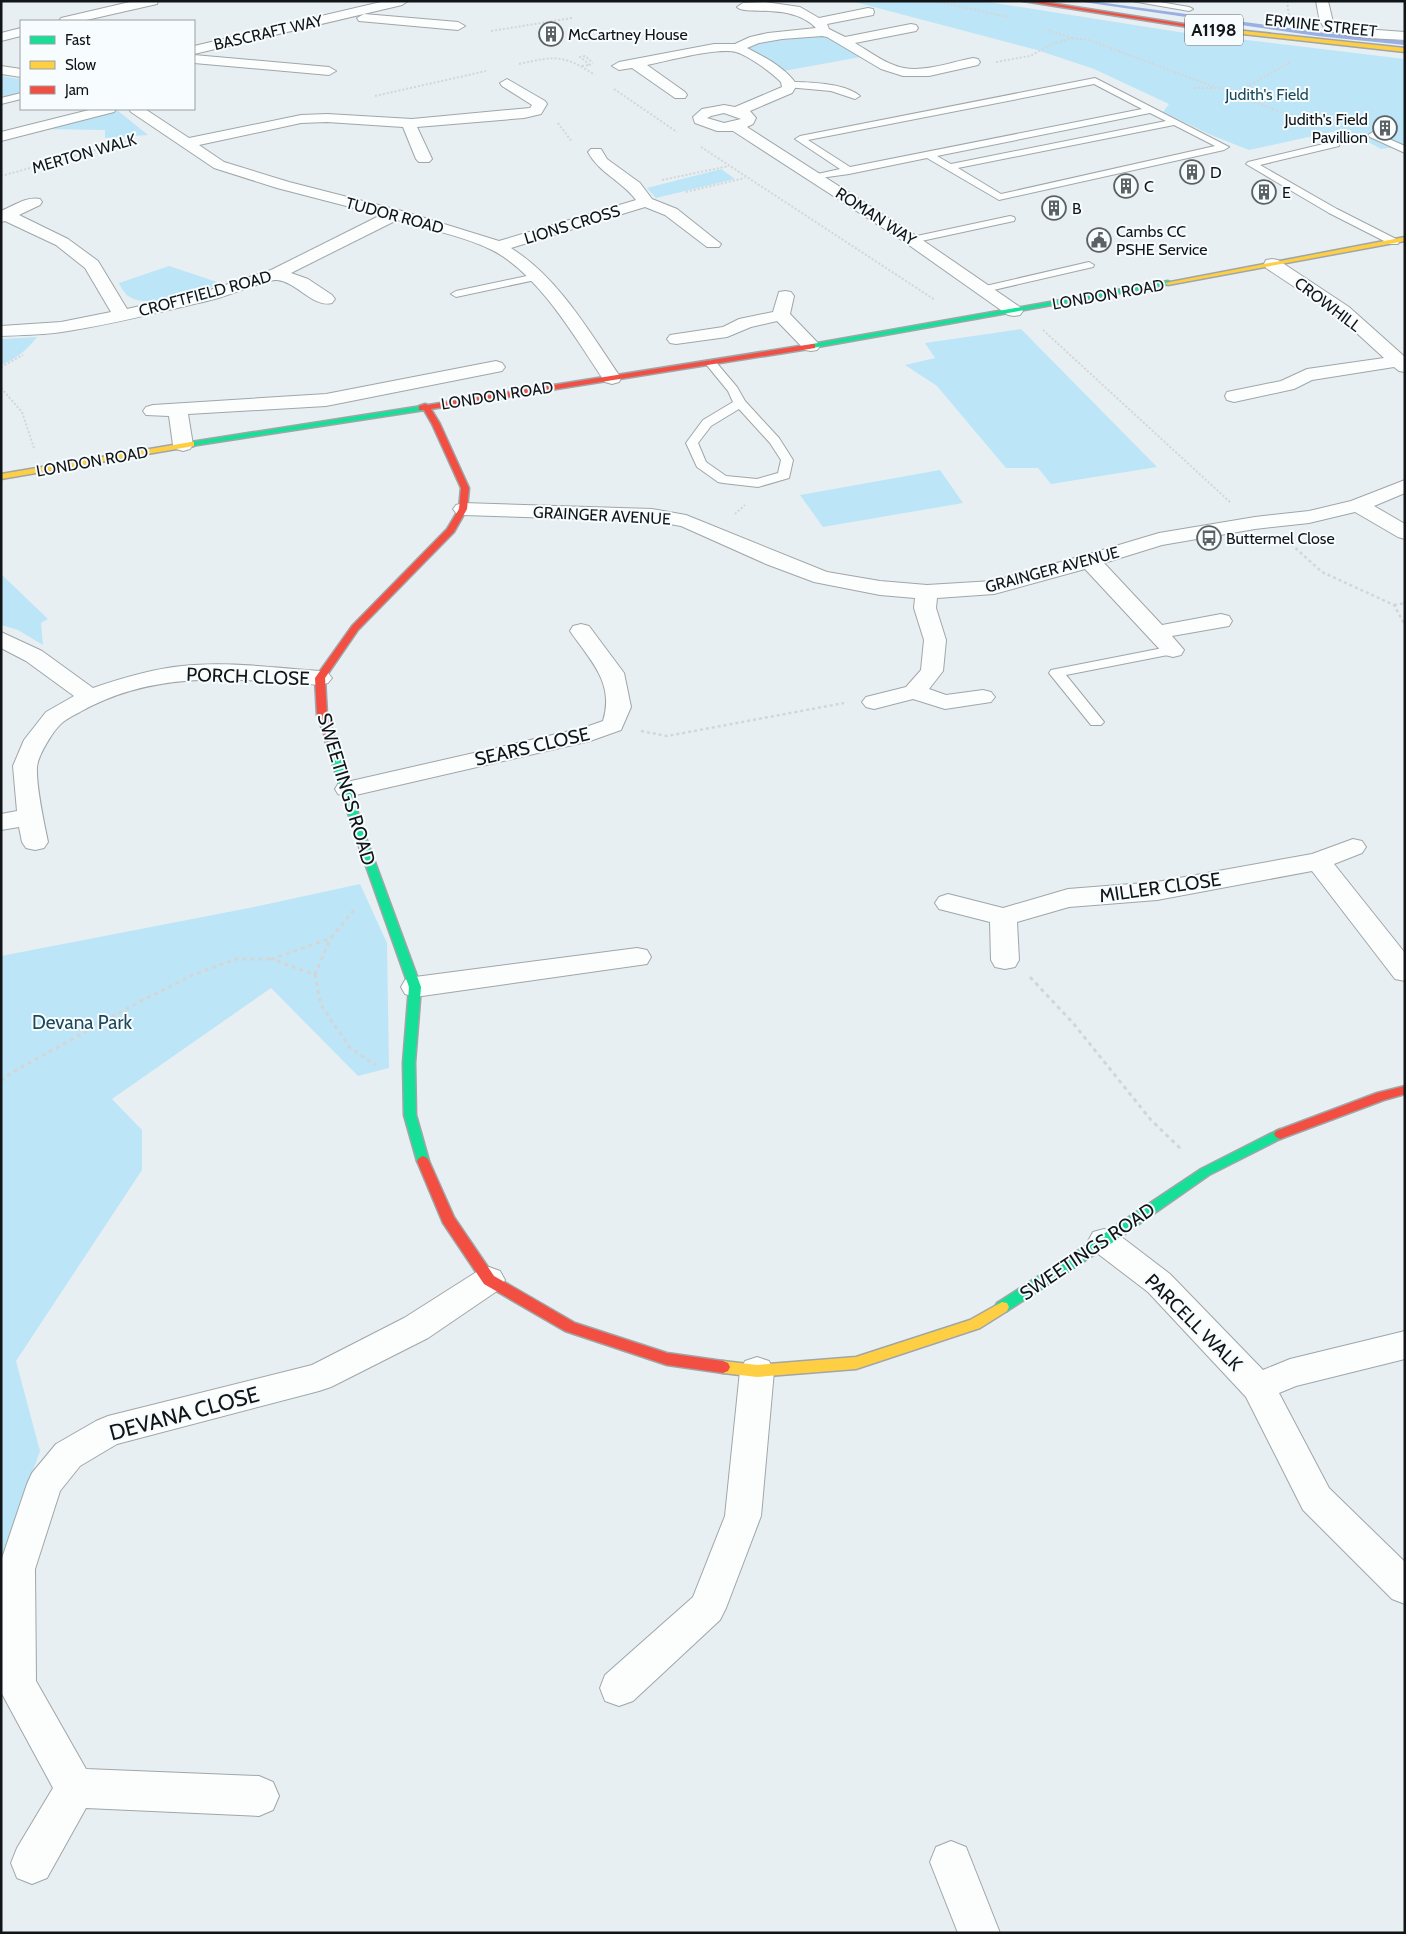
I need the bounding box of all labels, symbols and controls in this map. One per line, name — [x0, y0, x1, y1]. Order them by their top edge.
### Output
street label: ERMINE STREET — [1264, 10, 1379, 41]
street label: BASCRAFT WAY — [212, 11, 325, 54]
road number: A1198 — [1185, 14, 1243, 46]
legend — [20, 20, 195, 110]
building icon: McCartney House — [538, 21, 564, 47]
place label: McCartney House — [568, 25, 688, 44]
text: Fast — [65, 31, 90, 49]
text: Slow — [65, 56, 96, 74]
text: Jam — [64, 81, 89, 99]
park label: Judith's Field — [1224, 85, 1309, 104]
place label: Judith's Field Pavillion — [1283, 110, 1368, 147]
building icon: Judith's Field Pavillion — [1372, 115, 1398, 141]
street label: MERTON WALK — [30, 129, 139, 177]
building icon: D — [1179, 159, 1205, 185]
place label: D — [1210, 163, 1222, 182]
building icon: C — [1113, 173, 1139, 199]
place label: C — [1144, 177, 1154, 196]
building icon: E — [1251, 179, 1277, 205]
street label: ROMAN WAY — [832, 183, 920, 250]
place label: E — [1282, 183, 1291, 202]
street label: TUDOR ROAD — [344, 193, 446, 238]
building icon: B — [1041, 195, 1067, 221]
place label: B — [1072, 199, 1082, 218]
street label: LIONS CROSS — [522, 201, 622, 248]
place label: Cambs CC PSHE Service — [1116, 222, 1207, 259]
public building icon: Cambs CC PSHE Service — [1086, 227, 1112, 253]
street label: CROFTFIELD ROAD — [137, 267, 274, 320]
street label: CROWHILL — [1291, 273, 1365, 336]
street label: LONDON ROAD — [1051, 275, 1166, 314]
street label: LONDON ROAD — [440, 377, 555, 414]
street label: LONDON ROAD — [35, 442, 150, 481]
street label: GRAINGER AVENUE — [533, 502, 671, 529]
bus stop icon: Buttermel Close — [1196, 525, 1222, 551]
place label: Buttermel Close — [1226, 529, 1335, 548]
street label: GRAINGER AVENUE — [983, 542, 1121, 597]
street label: PORCH CLOSE — [186, 663, 310, 690]
street label: SWEETINGS ROAD — [312, 710, 381, 868]
street label: SEARS CLOSE — [472, 722, 592, 771]
street label: MILLER CLOSE — [1098, 868, 1222, 907]
park label: Devana Park — [32, 1011, 132, 1034]
street label: SWEETINGS ROAD — [1015, 1198, 1159, 1305]
street label: PARCELL WALK — [1140, 1269, 1247, 1376]
street label: DEVANA CLOSE — [106, 1381, 262, 1446]

